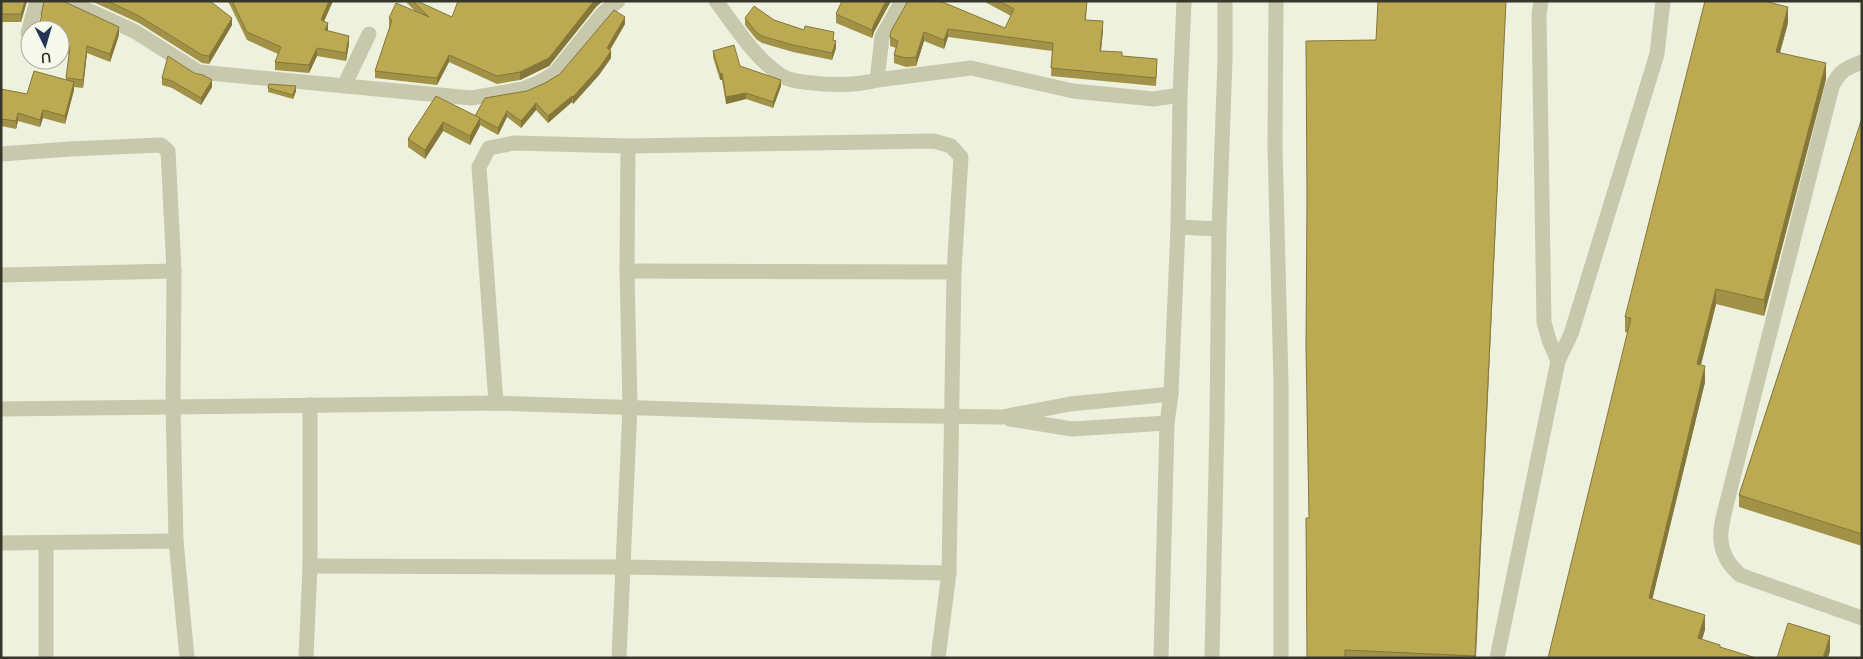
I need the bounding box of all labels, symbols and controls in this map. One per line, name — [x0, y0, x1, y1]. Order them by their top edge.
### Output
north arrow — [20, 20, 70, 70]
text: U — [40, 49, 52, 67]

